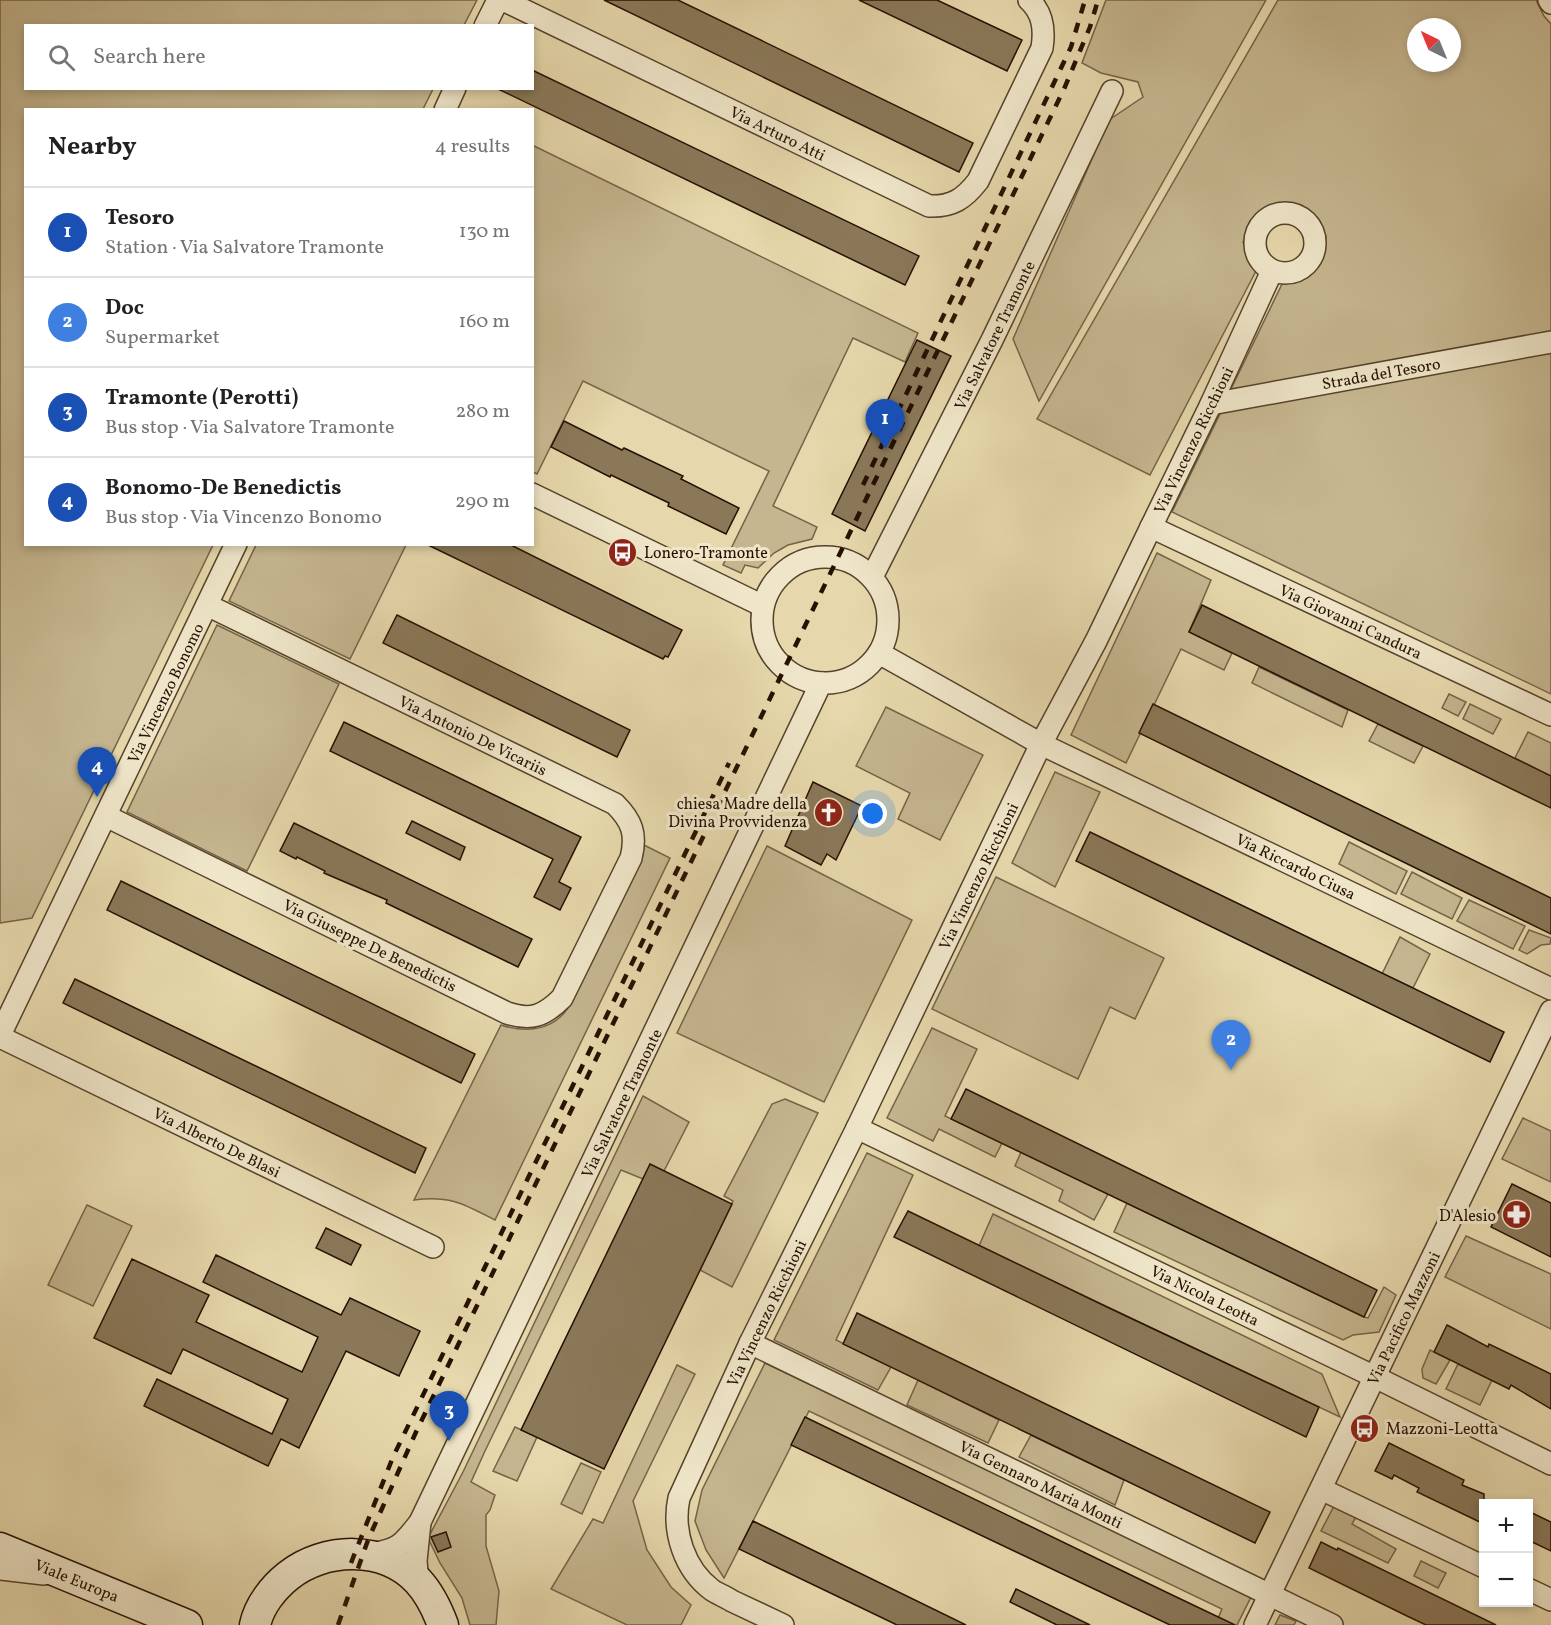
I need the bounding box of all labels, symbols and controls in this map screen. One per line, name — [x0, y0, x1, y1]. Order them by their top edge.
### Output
north arrow — [1407, 18, 1461, 72]
search box — [24, 24, 534, 90]
icon: search — [45, 41, 78, 74]
text: Search here — [93, 42, 206, 73]
street label: Via Arturo Atti — [726, 102, 829, 168]
text: Nearby — [48, 129, 137, 165]
text: 4 results — [435, 133, 510, 161]
text: Tesoro — [105, 203, 174, 234]
text: 1 — [63, 218, 72, 246]
text: 130 m — [459, 218, 510, 246]
text: Station · Via Salvatore Tramonte — [105, 234, 384, 262]
street label: Via Salvatore Tramonte — [950, 258, 1042, 414]
text: Doc — [105, 293, 144, 324]
text: 2 — [62, 308, 73, 336]
text: 160 m — [458, 308, 510, 336]
text: Supermarket — [105, 324, 220, 352]
street label: Strada del Tesoro — [1320, 354, 1442, 396]
street label: Via Vincenzo Ricchioni — [1150, 363, 1240, 518]
text: Tramonte (Perotti) — [105, 383, 298, 414]
text: 3 — [62, 398, 73, 426]
text: 280 m — [455, 398, 510, 426]
pin: 1 — [866, 400, 904, 449]
text: Bus stop · Via Salvatore Tramonte — [105, 414, 395, 442]
text: Bonomo-De Benedictis — [105, 473, 341, 504]
text: 4 — [61, 488, 74, 516]
text: 290 m — [455, 488, 510, 516]
text: Bus stop · Via Vincenzo Bonomo — [105, 504, 382, 532]
bus stop icon: Lonero-Tramonte — [607, 536, 639, 568]
place label: Lonero-Tramonte — [644, 543, 768, 565]
street label: Via Giovanni Candura — [1275, 580, 1425, 666]
street label: Via Vincenzo Bonomo — [123, 620, 210, 768]
street label: Via Antonio De Vicariis — [394, 691, 550, 782]
pin: 4 — [78, 748, 116, 797]
place label: chiesa Madre della Divina Provvidenza — [668, 794, 807, 834]
church icon: chiesa Madre della Divina Provvidenza — [812, 796, 844, 828]
your location — [858, 799, 887, 828]
street label: Via Vincenzo Ricchioni — [935, 799, 1025, 954]
street label: Via Riccardo Ciusa — [1232, 829, 1359, 906]
street label: Via Giuseppe De Benedictis — [279, 895, 460, 999]
pin: 2 — [1212, 1020, 1250, 1070]
street label: Via Salvatore Tramonte — [577, 1026, 669, 1182]
street label: Via Alberto De Blasi — [149, 1103, 284, 1184]
pharmacy icon: D'Alesio — [1501, 1199, 1533, 1231]
place label: D'Alesio — [1439, 1206, 1496, 1228]
street label: Via Vincenzo Ricchioni — [723, 1236, 813, 1391]
street label: Via Pacifico Mazzoni — [1363, 1248, 1447, 1389]
street label: Via Nicola Leotta — [1146, 1261, 1262, 1333]
pin: 3 — [430, 1392, 468, 1441]
bus stop icon: Mazzoni-Leotta — [1349, 1412, 1381, 1444]
place label: Mazzoni-Leotta — [1386, 1419, 1498, 1441]
street label: Via Gennaro Maria Monti — [955, 1437, 1126, 1535]
map controls — [1479, 1499, 1533, 1607]
button: + — [1479, 1499, 1533, 1553]
button: − — [1479, 1553, 1533, 1607]
street label: Viale Europa — [31, 1555, 122, 1609]

